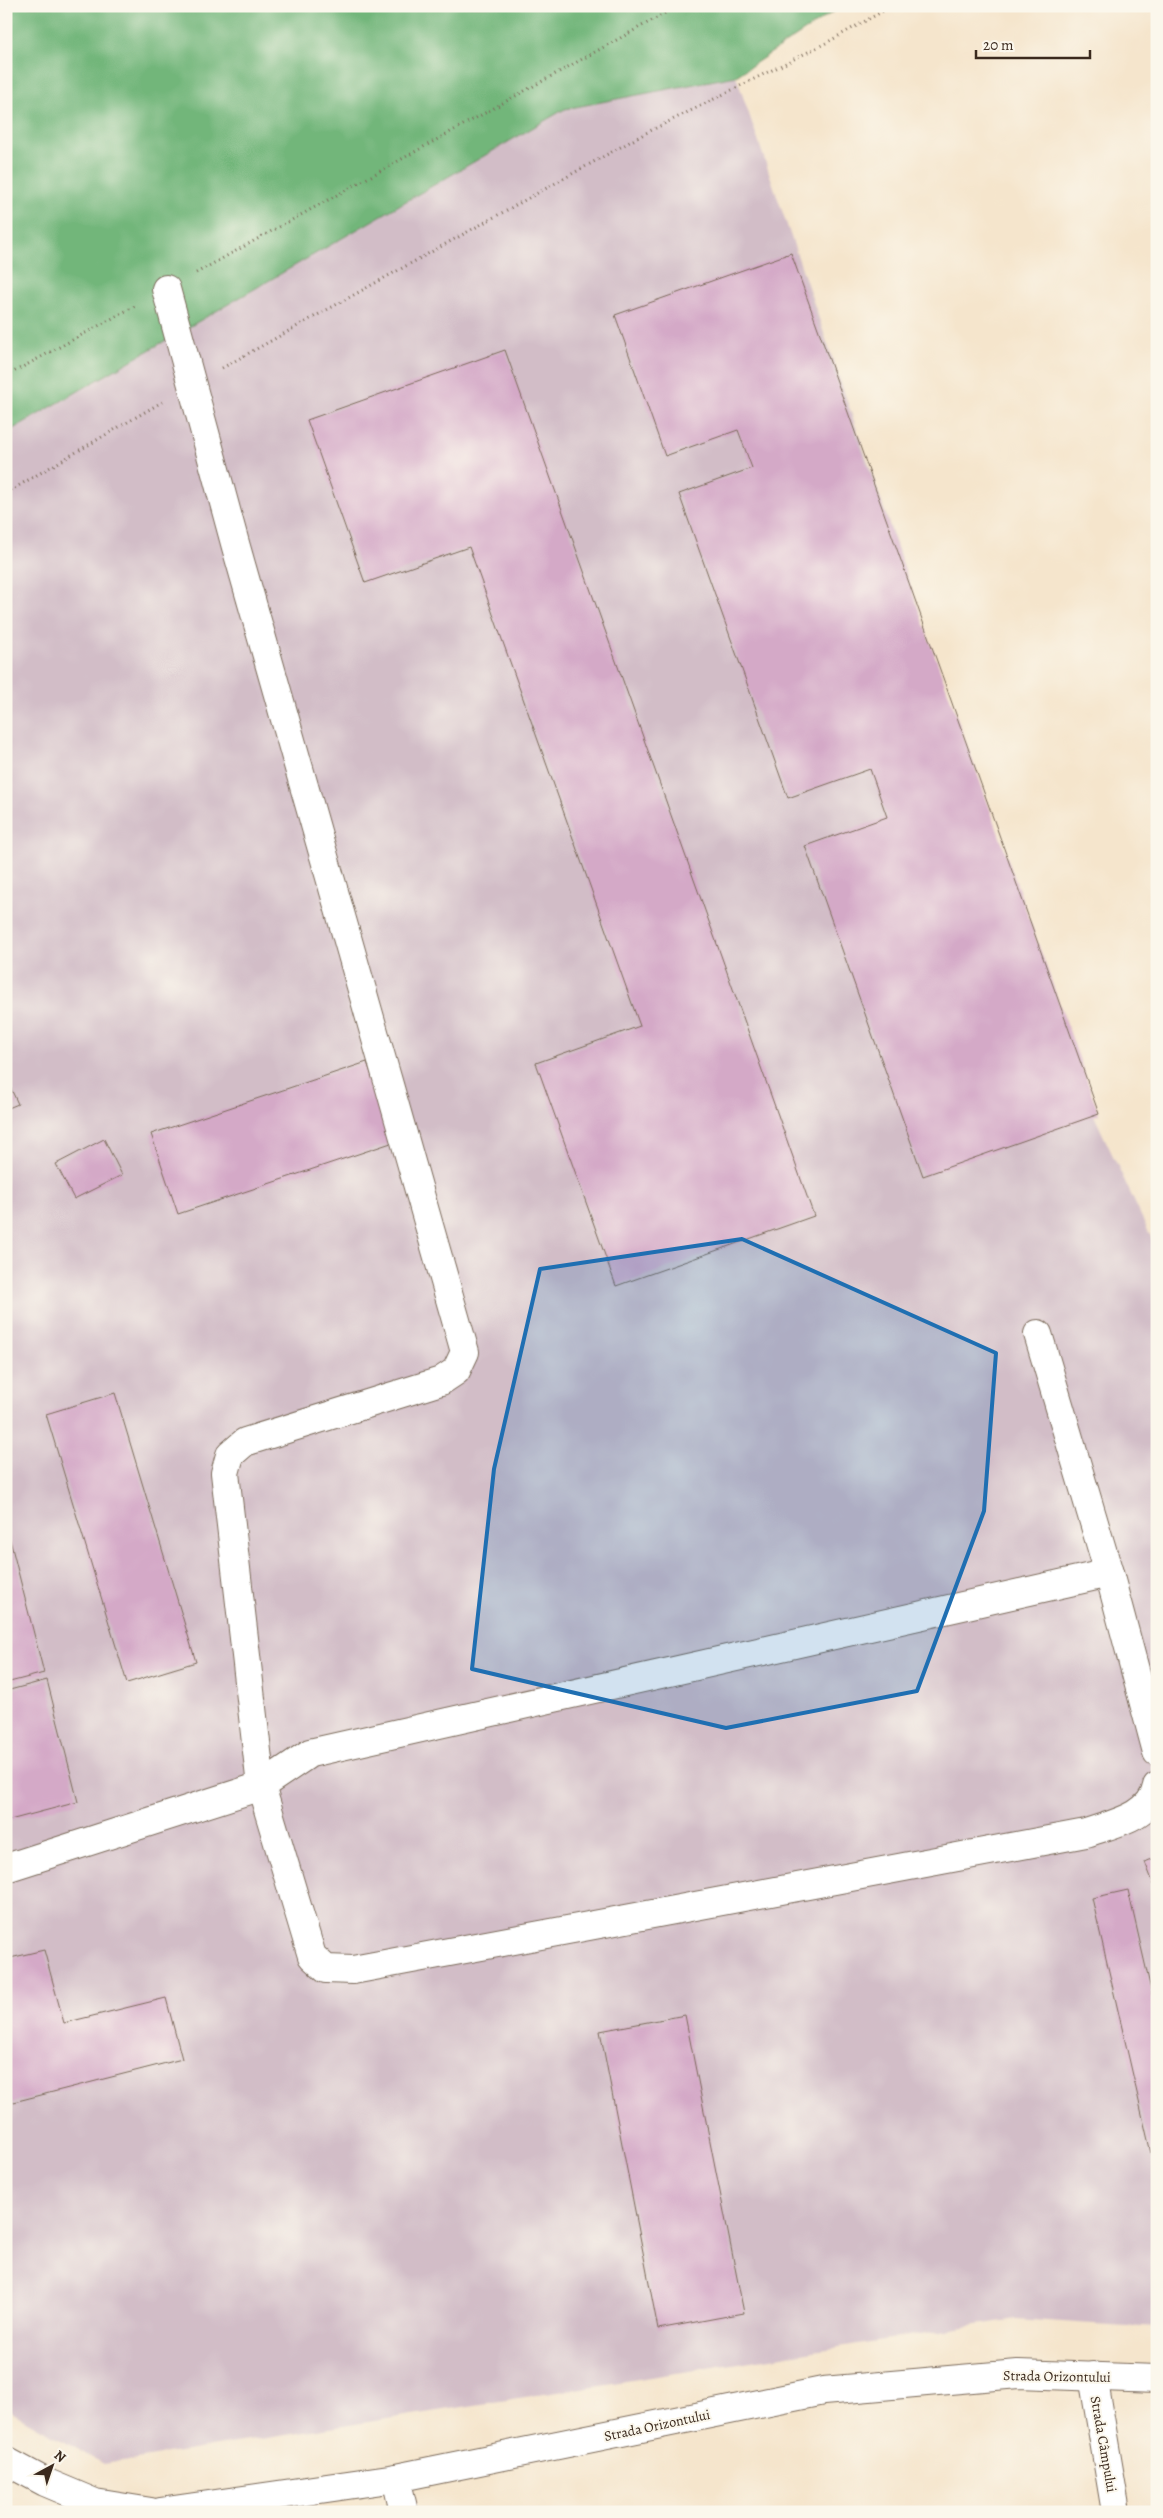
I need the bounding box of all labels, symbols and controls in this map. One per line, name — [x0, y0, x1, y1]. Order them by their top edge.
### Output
scale bar — [976, 28, 1089, 60]
text: 20 m — [983, 35, 1014, 55]
street label: Strada Orizontului — [1003, 2366, 1111, 2387]
street label: Strada Câmpului — [1086, 2394, 1121, 2494]
street label: Strada Orizontului — [602, 2405, 712, 2446]
north arrow — [28, 2440, 78, 2490]
text: N — [50, 2446, 70, 2467]

